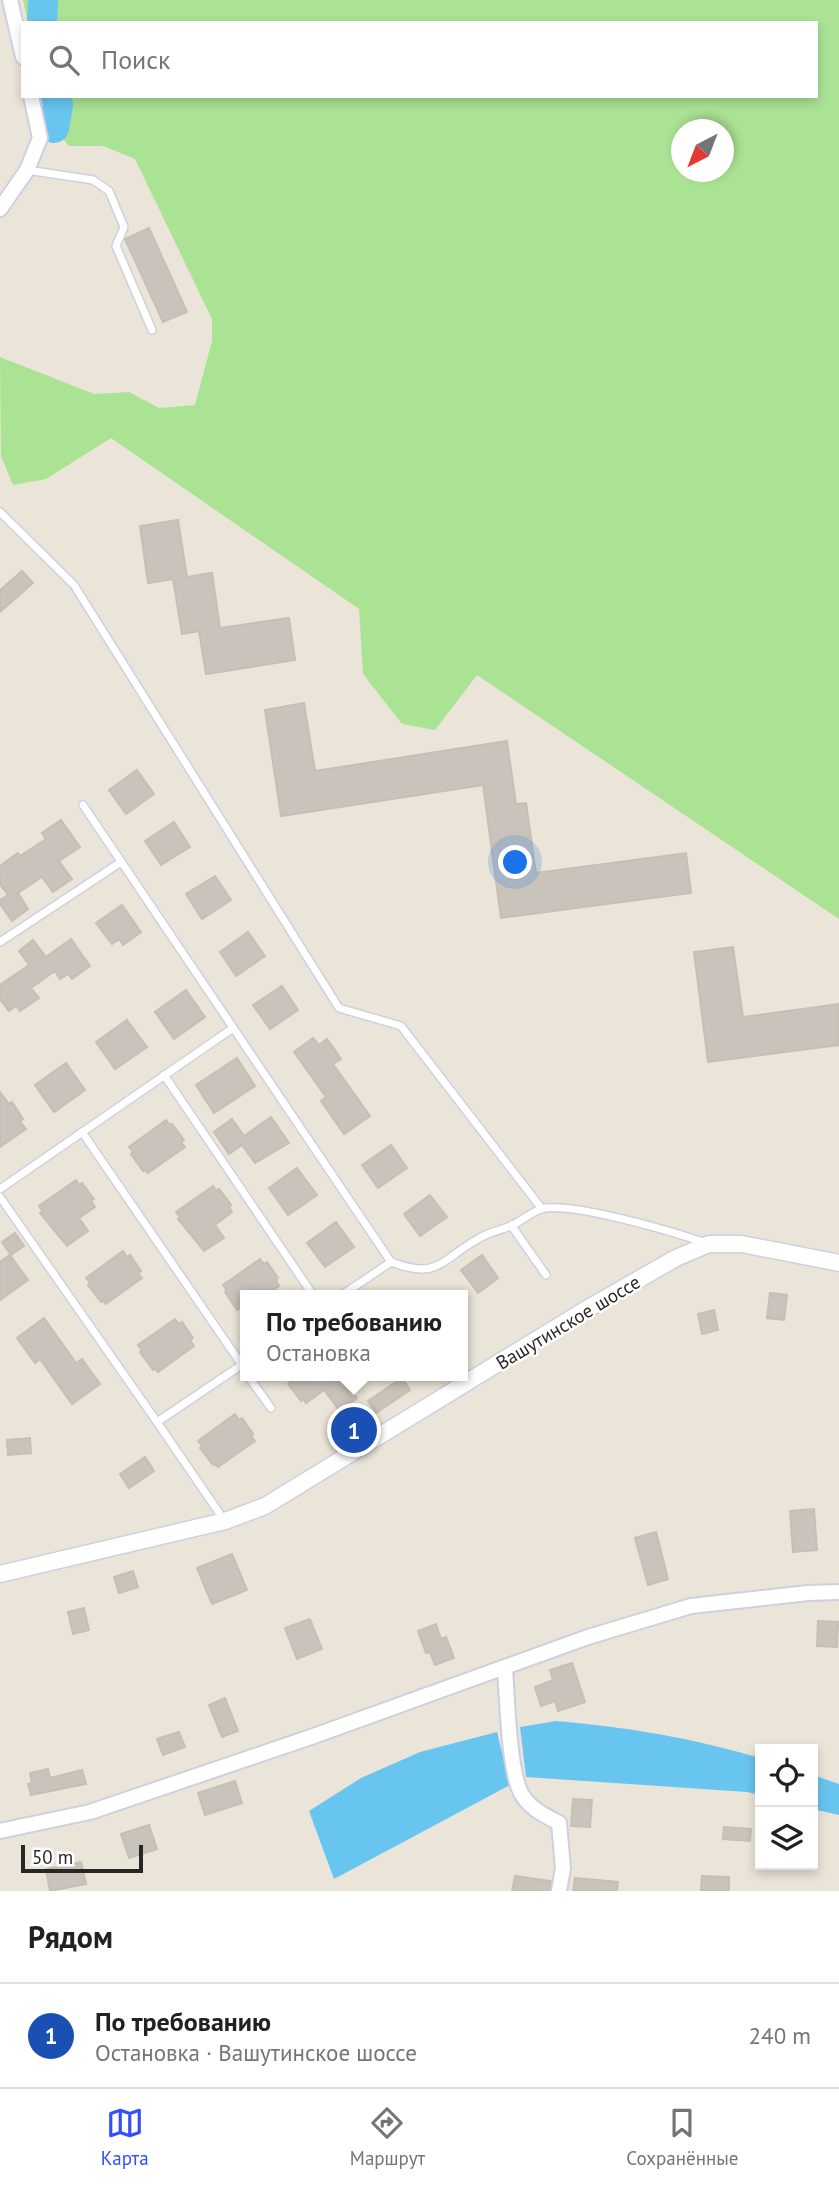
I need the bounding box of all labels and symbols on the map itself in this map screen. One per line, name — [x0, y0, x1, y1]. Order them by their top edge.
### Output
north arrow — [671, 119, 734, 182]
your location — [498, 845, 532, 879]
street label: Вашутинское шоссе — [492, 1269, 644, 1375]
pin: 1 — [331, 1404, 377, 1456]
scale bar — [21, 1842, 144, 1874]

